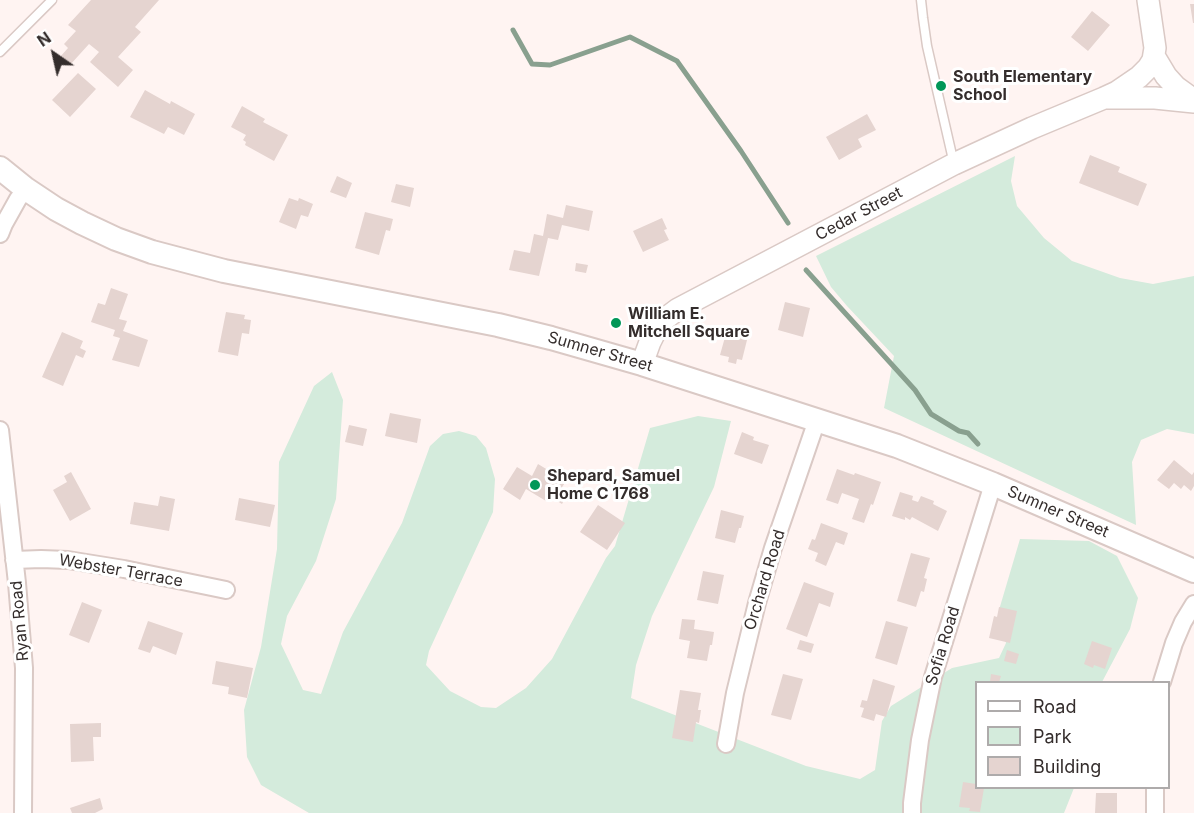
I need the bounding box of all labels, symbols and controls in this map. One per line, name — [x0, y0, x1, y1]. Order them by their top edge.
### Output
north arrow — [24, 24, 84, 84]
text: N — [33, 27, 55, 51]
place label: South Elementary School — [953, 67, 1092, 105]
marker: South Elementary School — [934, 79, 948, 93]
street label: Cedar Street — [812, 183, 906, 245]
place label: William E. Mitchell Square — [628, 304, 750, 342]
marker: William E. Mitchell Square — [609, 316, 623, 330]
street label: Sumner Street — [545, 328, 655, 376]
place label: Shepard, Samuel Home C 1768 — [547, 466, 680, 504]
marker: Shepard, Samuel Home C 1768 — [528, 478, 542, 492]
street label: Sumner Street — [1004, 482, 1112, 542]
street label: Orchard Road — [741, 527, 789, 633]
street label: Webster Terrace — [57, 551, 185, 591]
street label: Ryan Road — [7, 580, 33, 662]
street label: Sofia Road — [922, 604, 964, 688]
legend — [975, 681, 1170, 789]
text: Road — [1033, 696, 1076, 717]
text: Park — [1033, 726, 1072, 747]
text: Building — [1033, 756, 1101, 777]

